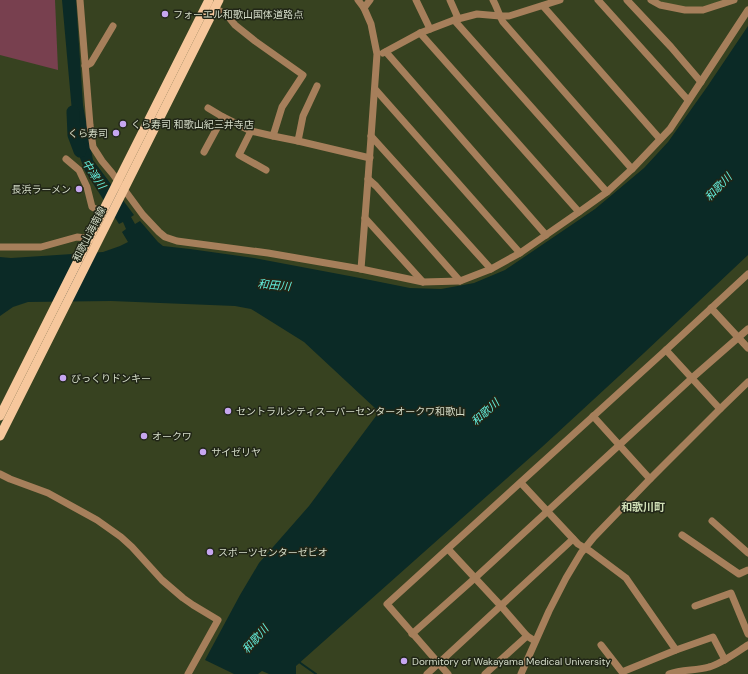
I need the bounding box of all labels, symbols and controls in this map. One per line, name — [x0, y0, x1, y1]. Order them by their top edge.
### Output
place label: フォーエル和歌山国体道路点 — [173, 8, 303, 21]
marker: フォーエル和歌山国体道路点 — [160, 9, 170, 19]
place label: くら寿司 和歌山紀三井寺店 — [131, 118, 254, 131]
marker: くら寿司 和歌山紀三井寺店 — [118, 119, 128, 129]
place label: くら寿司 — [68, 127, 108, 140]
marker: くら寿司 — [111, 128, 121, 138]
water label: 中津川 — [79, 156, 110, 192]
water label: 和歌川 — [702, 170, 735, 204]
place label: 長浜ラーメン — [11, 183, 71, 196]
marker: 長浜ラーメン — [74, 184, 84, 194]
street label: 和歌山海南線 — [70, 204, 108, 264]
water label: 和田川 — [257, 277, 292, 293]
place label: びっくりドンキー — [71, 372, 151, 385]
marker: びっくりドンキー — [58, 373, 68, 383]
water label: 和歌川 — [468, 395, 503, 428]
place label: セントラルシティスーパーセンターオークワ和歌山 — [236, 405, 465, 418]
marker: セントラルシティスーパーセンターオークワ和歌山 — [223, 406, 233, 416]
place label: オークワ — [152, 430, 192, 443]
marker: オークワ — [139, 431, 149, 441]
place label: サイゼリヤ — [211, 446, 261, 459]
marker: サイゼリヤ — [198, 447, 208, 457]
district label: 和歌川町 — [621, 500, 665, 514]
place label: スポーツセンターゼビオ — [218, 546, 328, 559]
marker: スポーツセンターゼビオ — [205, 547, 215, 557]
water label: 和歌川 — [239, 621, 272, 656]
place label: Dormitory of Wakayama Medical University — [412, 655, 611, 668]
marker: Dormitory of Wakayama Medical University — [399, 656, 409, 666]

